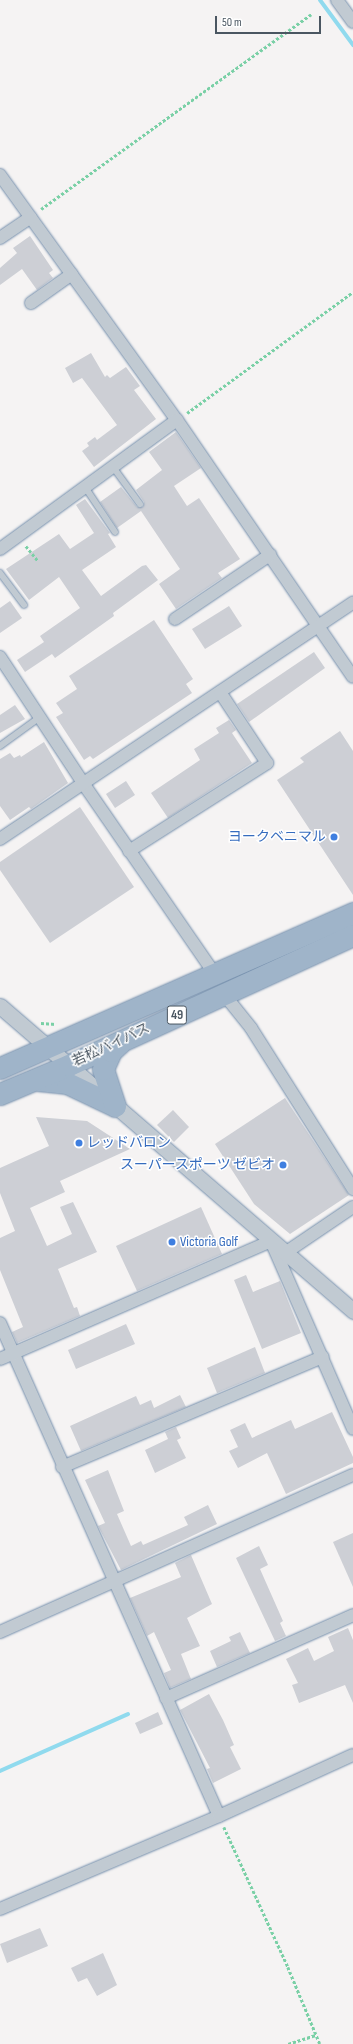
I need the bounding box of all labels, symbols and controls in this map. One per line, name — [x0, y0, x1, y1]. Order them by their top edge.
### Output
scale bar — [217, 8, 323, 34]
text: 50 m — [222, 15, 242, 30]
place label: ヨークベニマル — [228, 829, 326, 845]
marker: ヨークベニマル — [329, 832, 339, 842]
road number: 49 — [166, 1004, 188, 1026]
street label: 若松バイパス — [69, 1020, 153, 1070]
place label: レッドバロン — [87, 1135, 171, 1151]
marker: レッドバロン — [74, 1138, 84, 1148]
place label: スーパースポーツ ゼビオ — [119, 1157, 275, 1173]
marker: スーパースポーツ ゼビオ — [278, 1160, 288, 1170]
place label: Victoria Golf — [180, 1234, 238, 1250]
marker: Victoria Golf — [167, 1237, 177, 1247]

